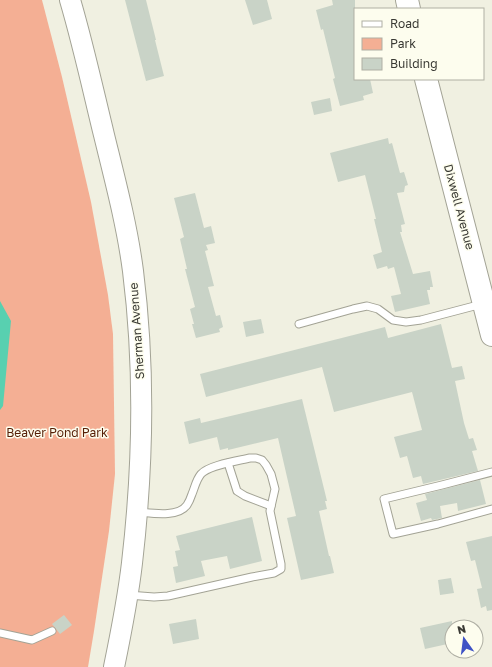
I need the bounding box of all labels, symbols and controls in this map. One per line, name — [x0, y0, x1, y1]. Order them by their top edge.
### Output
legend — [354, 8, 484, 80]
text: Road — [390, 16, 419, 31]
text: Park — [390, 36, 416, 51]
text: Building — [390, 56, 438, 71]
street label: Dixwell Avenue — [441, 162, 478, 251]
street label: Sherman Avenue — [126, 282, 147, 380]
park label: Beaver Pond Park — [6, 425, 108, 440]
north arrow — [444, 619, 484, 659]
text: N — [456, 621, 467, 636]

